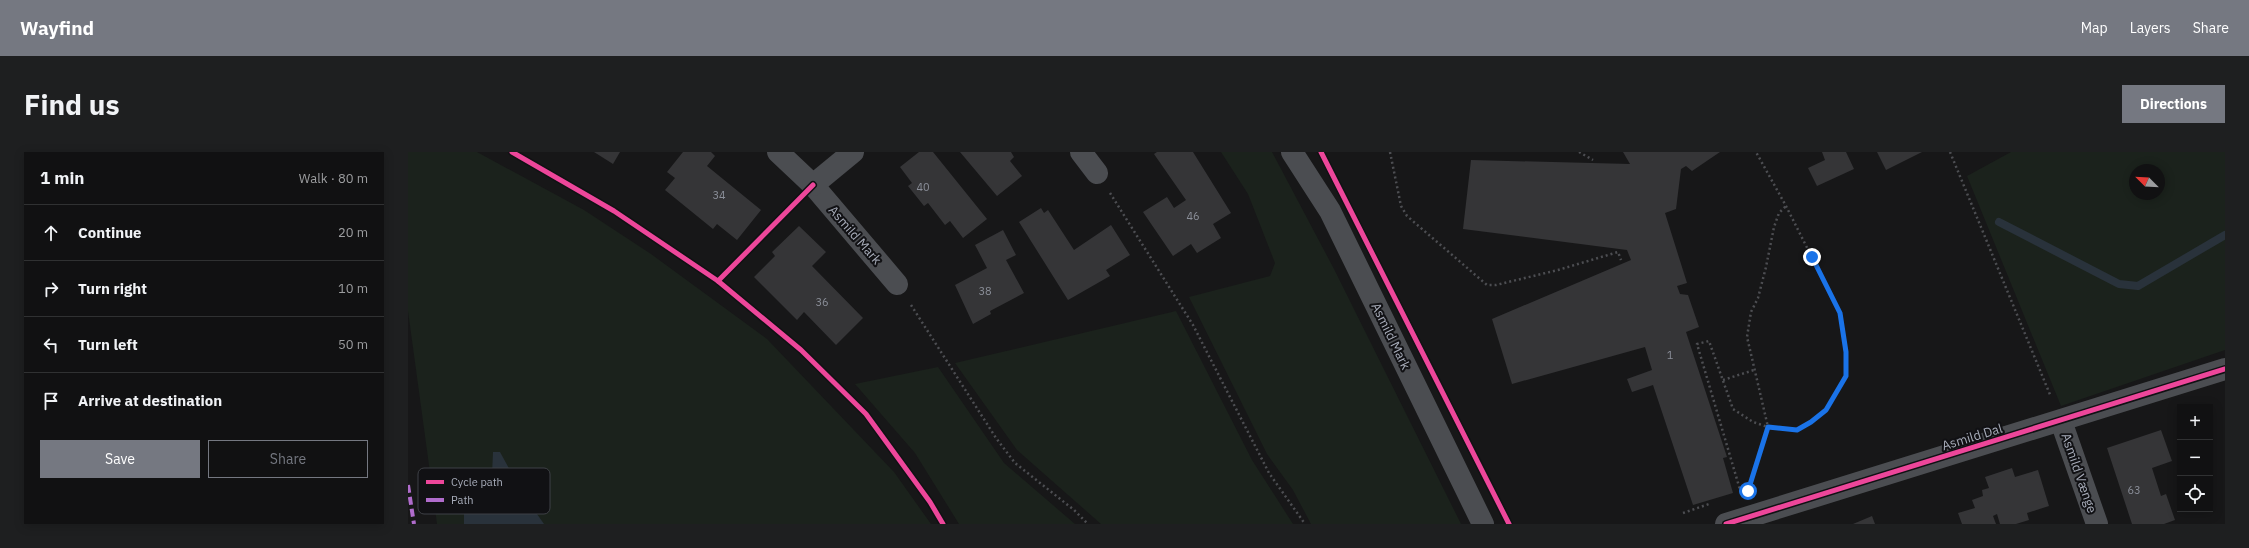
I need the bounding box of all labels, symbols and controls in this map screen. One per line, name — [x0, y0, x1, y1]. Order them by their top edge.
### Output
text: Wayfind — [20, 16, 94, 40]
text: Map — [2081, 19, 2108, 37]
text: Layers — [2130, 19, 2171, 37]
text: Share — [2193, 19, 2229, 37]
button: Directions — [2122, 85, 2225, 123]
text: Find us — [24, 86, 120, 123]
north arrow — [2129, 164, 2165, 200]
text: 1 min — [40, 167, 84, 189]
text: Walk · 80 m — [299, 170, 368, 187]
house number: 40 — [916, 180, 930, 194]
house number: 34 — [712, 188, 726, 202]
street label: Asmild Mark — [825, 202, 885, 268]
house number: 46 — [1186, 209, 1200, 223]
icon: ahead — [40, 222, 62, 244]
text: Continue — [78, 223, 142, 242]
text: 20 m — [338, 224, 368, 241]
route end — [1803, 248, 1821, 266]
icon: right — [40, 278, 62, 300]
text: Turn right — [78, 279, 147, 298]
text: 10 m — [338, 280, 368, 297]
house number: 38 — [978, 284, 992, 298]
house number: 36 — [815, 295, 829, 309]
street label: Asmild Mark — [1367, 300, 1415, 372]
icon: left — [40, 334, 62, 356]
text: Turn left — [78, 335, 138, 354]
text: 50 m — [338, 336, 368, 353]
house number: 1 — [1667, 348, 1674, 362]
icon: arrive — [40, 390, 62, 412]
text: Arrive at destination — [78, 391, 222, 410]
map controls — [2177, 404, 2213, 512]
button: + — [2177, 404, 2213, 440]
street label: Asmild Dal — [1940, 420, 2005, 454]
street label: Asmild Vænge — [2057, 431, 2101, 515]
button: Save — [40, 440, 200, 478]
button: Share — [208, 440, 368, 478]
button: − — [2177, 440, 2213, 476]
legend — [418, 468, 550, 514]
text: Cycle path — [451, 475, 503, 489]
button: locate — [2177, 476, 2213, 512]
route start — [1739, 482, 1757, 500]
house number: 63 — [2127, 483, 2141, 497]
text: Path — [451, 493, 474, 507]

